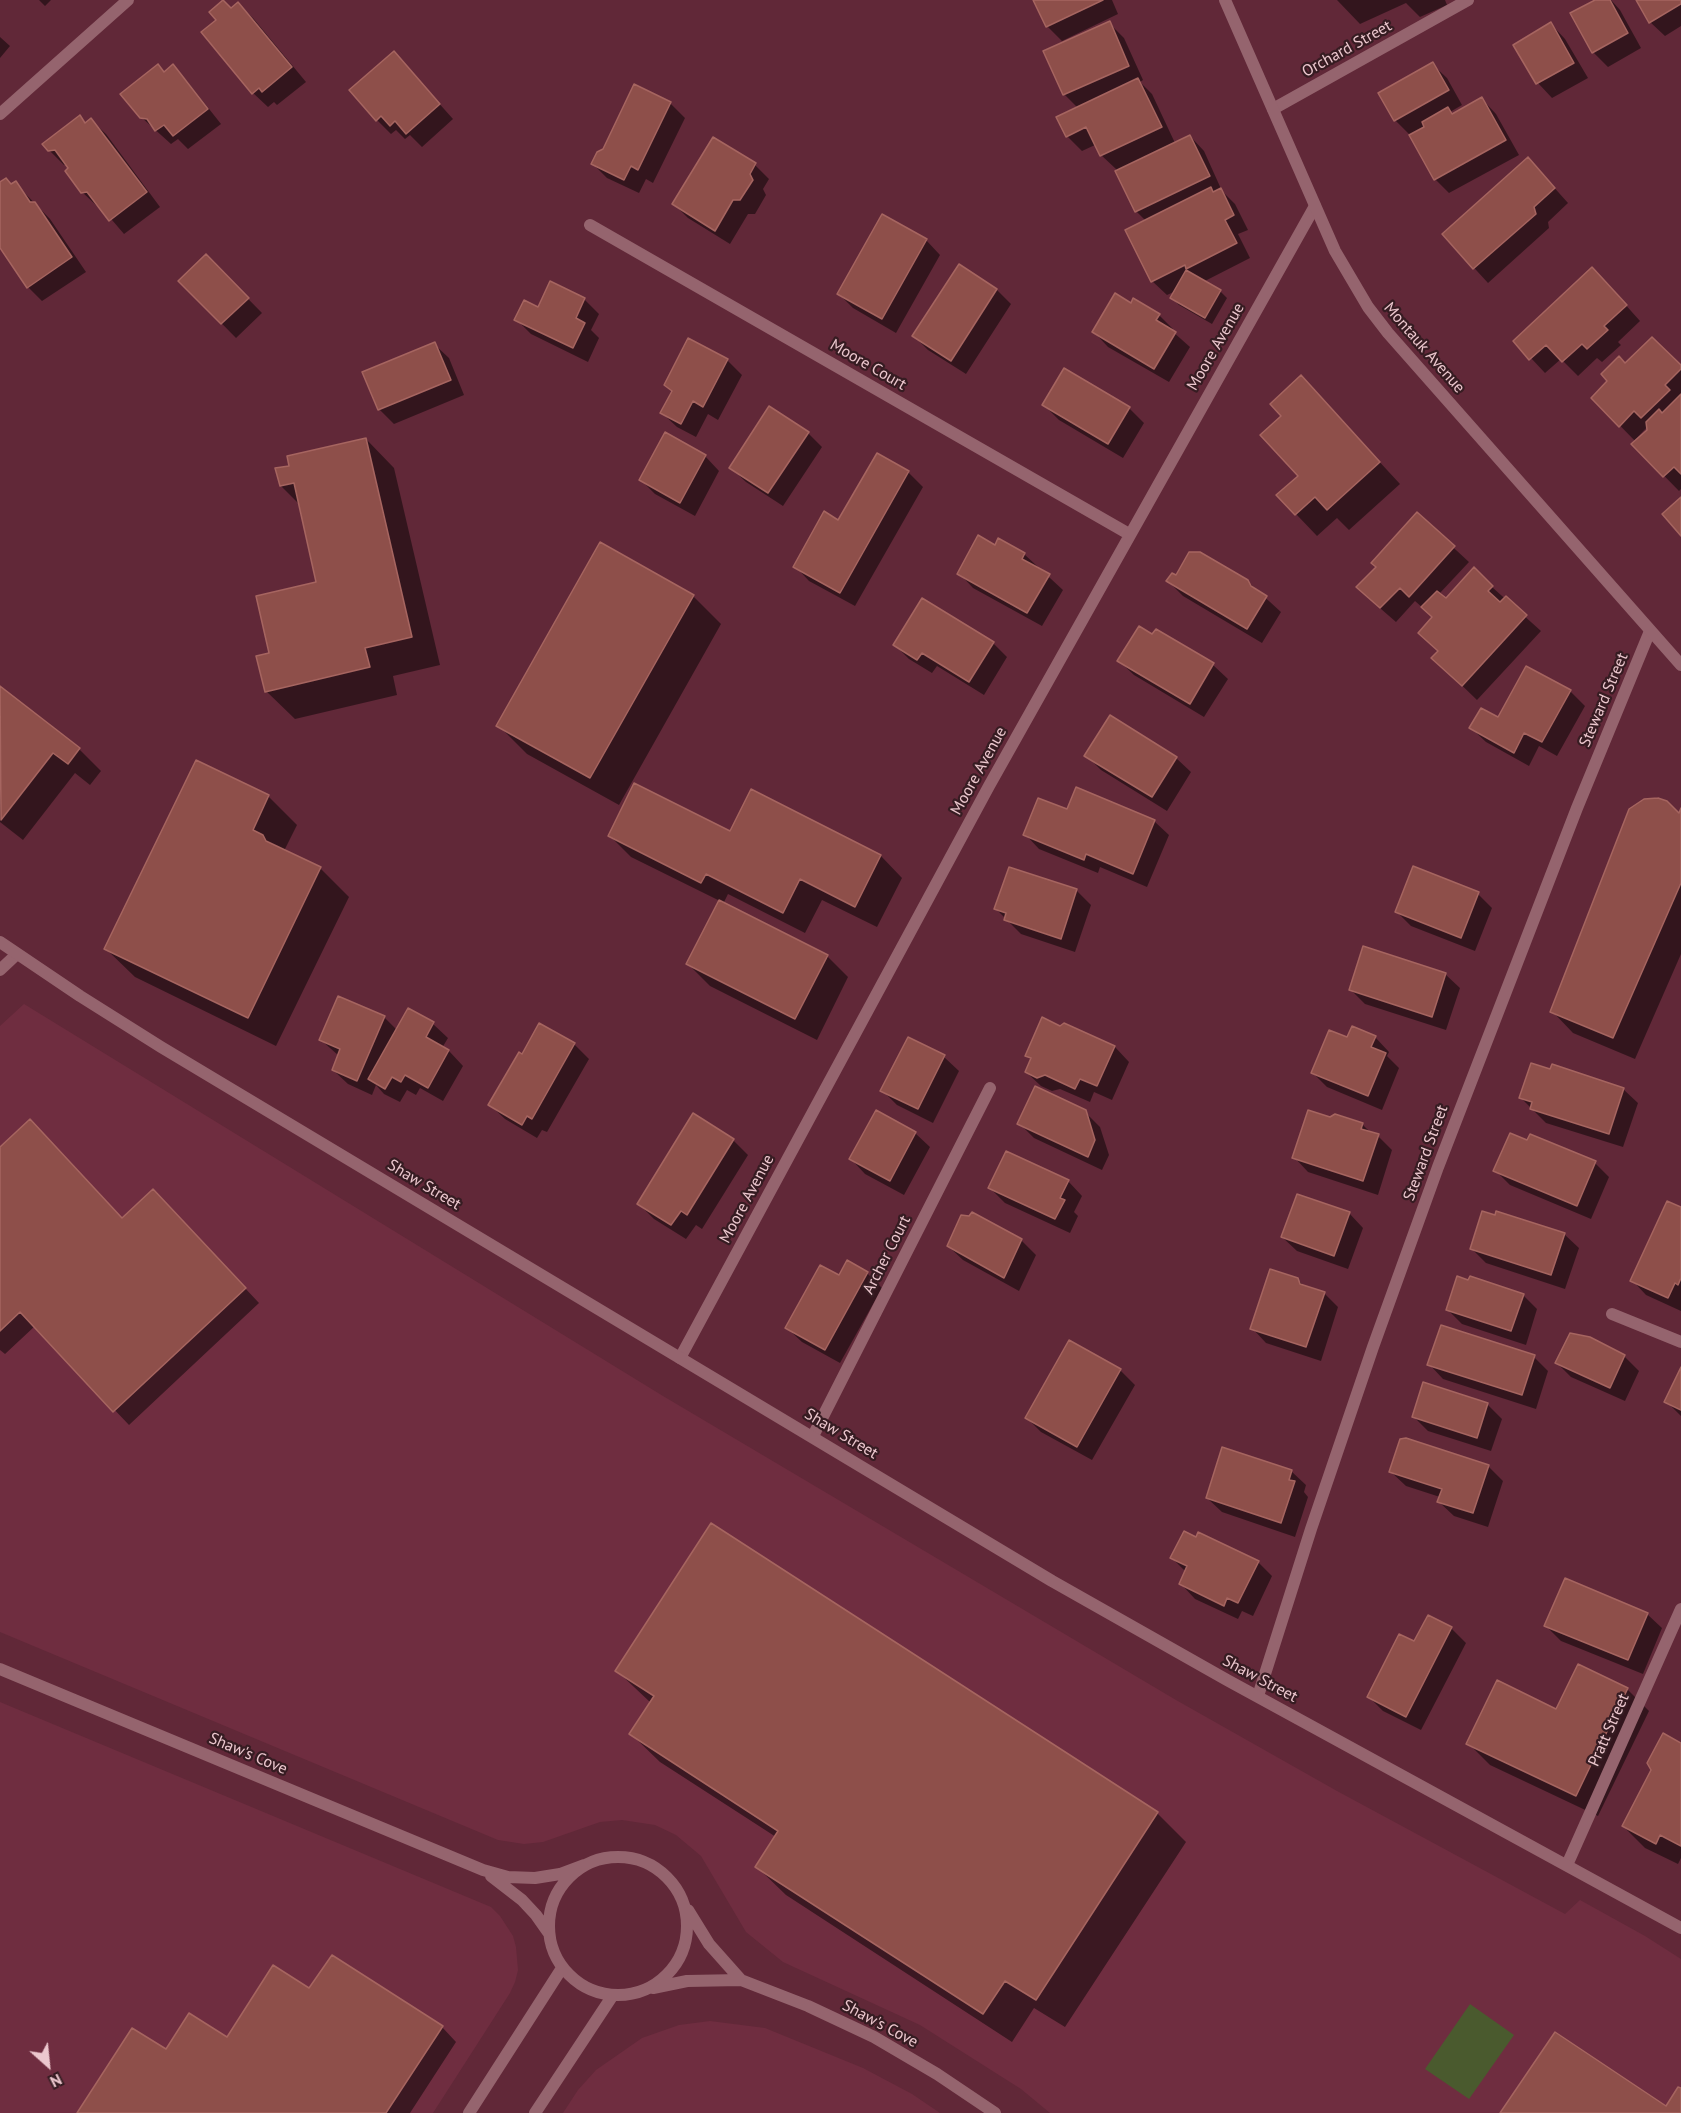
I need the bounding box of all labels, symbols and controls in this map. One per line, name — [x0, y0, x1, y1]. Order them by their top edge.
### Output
street label: Orchard Street — [1299, 16, 1395, 82]
street label: Montauk Avenue — [1379, 299, 1469, 397]
street label: Moore Avenue — [1183, 300, 1249, 394]
street label: Moore Court — [826, 335, 910, 395]
street label: Steward Street — [1576, 650, 1632, 750]
street label: Moore Avenue — [947, 724, 1011, 818]
street label: Steward Street — [1400, 1102, 1452, 1204]
street label: Moore Avenue — [716, 1151, 778, 1247]
street label: Shaw Street — [384, 1156, 464, 1214]
street label: Archer Court — [859, 1212, 915, 1298]
street label: Shaw Street — [801, 1405, 881, 1463]
street label: Shaw Street — [1219, 1651, 1301, 1707]
street label: Pratt Street — [1584, 1691, 1634, 1769]
street label: Shaw's Cove — [206, 1729, 290, 1779]
street label: Shaw's Cove — [839, 1996, 921, 2052]
north arrow — [18, 2035, 78, 2095]
text: N — [47, 2070, 65, 2092]

